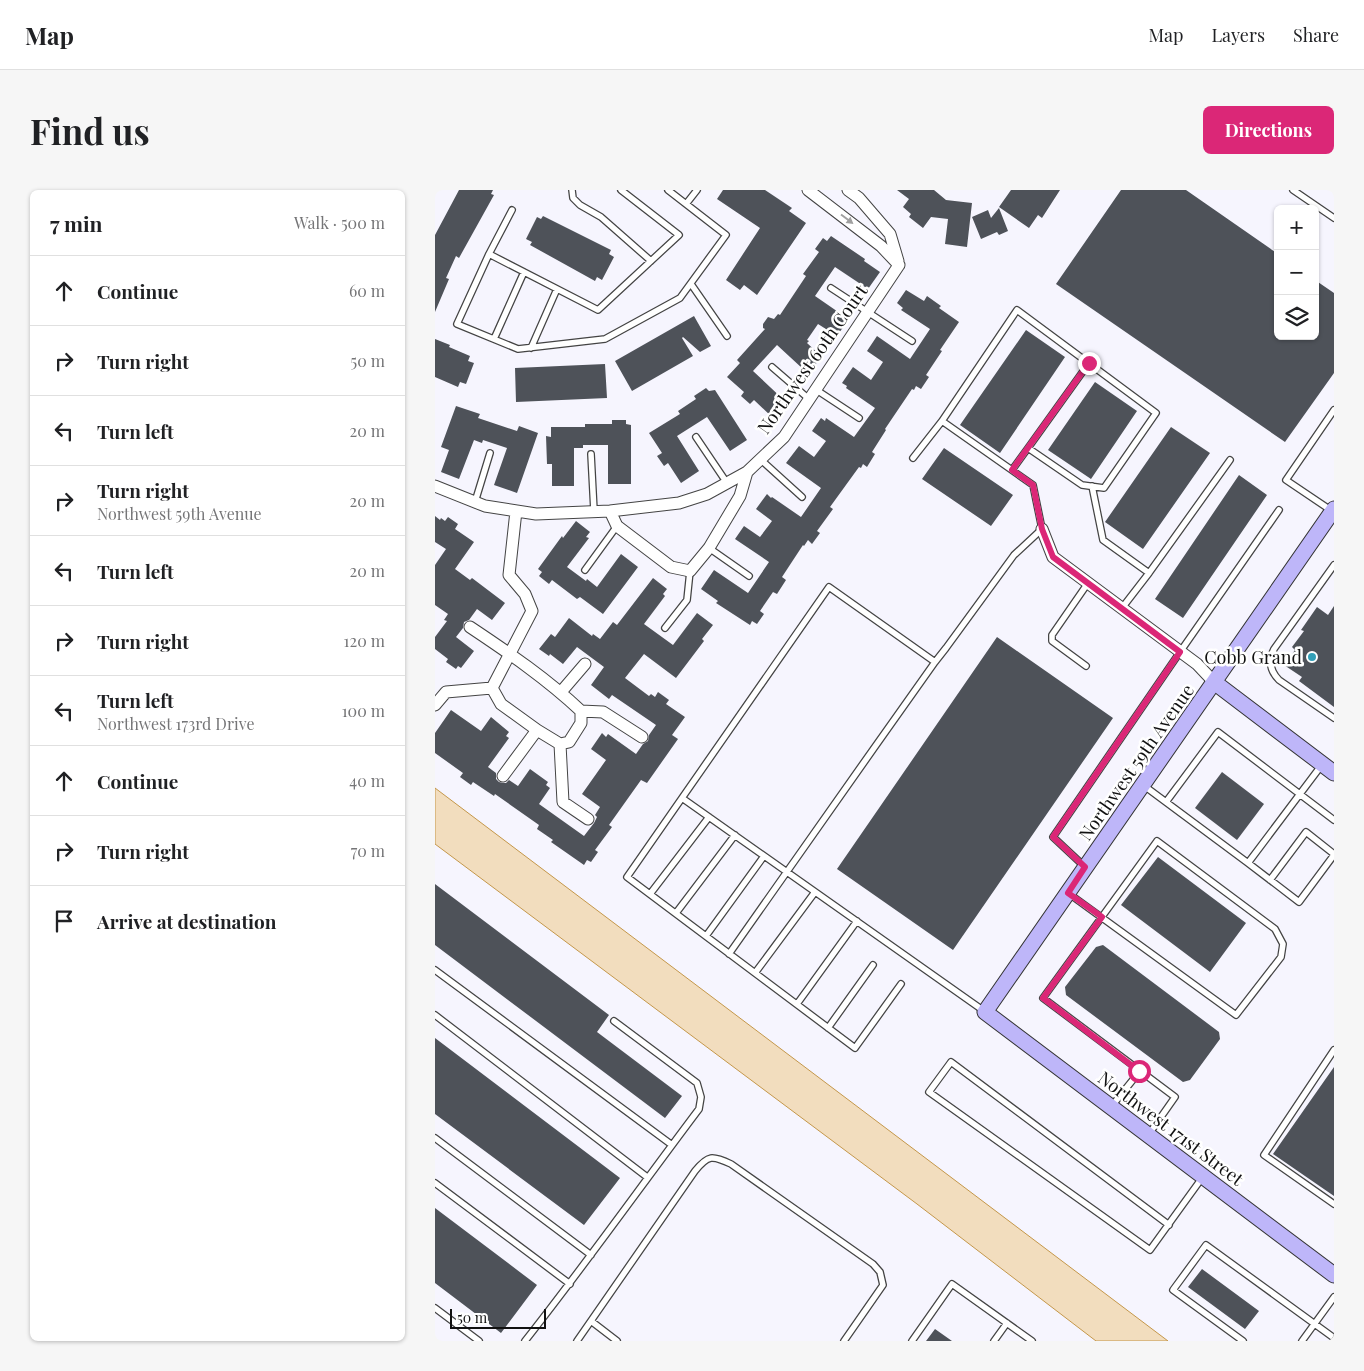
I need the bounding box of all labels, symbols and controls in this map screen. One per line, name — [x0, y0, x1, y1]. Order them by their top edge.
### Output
text: Map — [25, 19, 74, 51]
text: Map — [1148, 23, 1183, 47]
text: Layers — [1211, 23, 1265, 47]
text: Share — [1293, 23, 1339, 47]
button: Directions — [1203, 106, 1334, 154]
text: Find us — [30, 107, 150, 154]
map controls — [1274, 205, 1319, 340]
button: + — [1274, 205, 1319, 250]
text: 7 min — [50, 209, 103, 237]
text: Walk · 500 m — [294, 212, 385, 233]
one-way arrow — [840, 214, 853, 225]
button: − — [1274, 250, 1319, 295]
icon: ahead — [50, 277, 78, 305]
text: Continue — [97, 278, 178, 304]
street label: Northwest 60th Court — [751, 279, 873, 438]
text: 60 m — [349, 280, 385, 301]
button: layers — [1274, 295, 1319, 340]
icon: right — [50, 347, 78, 375]
text: Turn right — [97, 348, 189, 374]
text: 50 m — [351, 350, 385, 371]
route end — [1078, 352, 1101, 375]
icon: left — [50, 417, 78, 445]
text: Turn left — [97, 418, 174, 444]
text: 20 m — [350, 420, 385, 441]
text: Turn right — [97, 477, 189, 503]
icon: right — [50, 487, 78, 515]
text: 20 m — [350, 490, 385, 511]
text: Northwest 59th Avenue — [97, 503, 262, 524]
icon: left — [50, 557, 78, 585]
text: Turn left — [97, 558, 174, 584]
text: 20 m — [350, 560, 385, 581]
icon: right — [50, 627, 78, 655]
text: Turn right — [97, 628, 189, 654]
text: 120 m — [344, 630, 385, 651]
place label: Cobb Grand — [1204, 645, 1303, 669]
marker: Cobb Grand — [1306, 651, 1318, 663]
street label: Northwest 59th Avenue — [1073, 679, 1199, 845]
text: Turn left — [97, 687, 174, 713]
icon: left — [50, 697, 78, 725]
text: 100 m — [342, 700, 385, 721]
text: Northwest 173rd Drive — [97, 713, 255, 734]
icon: ahead — [50, 767, 78, 795]
text: Continue — [97, 768, 178, 794]
text: 40 m — [349, 770, 385, 791]
icon: right — [50, 837, 78, 865]
text: Turn right — [97, 838, 189, 864]
text: 70 m — [351, 840, 385, 861]
icon: arrive — [50, 907, 78, 935]
text: Arrive at destination — [97, 908, 277, 934]
route start — [1128, 1060, 1151, 1083]
street label: Northwest 171st Street — [1093, 1065, 1249, 1191]
scale bar — [450, 1306, 546, 1329]
text: 50 m — [457, 1308, 487, 1327]

